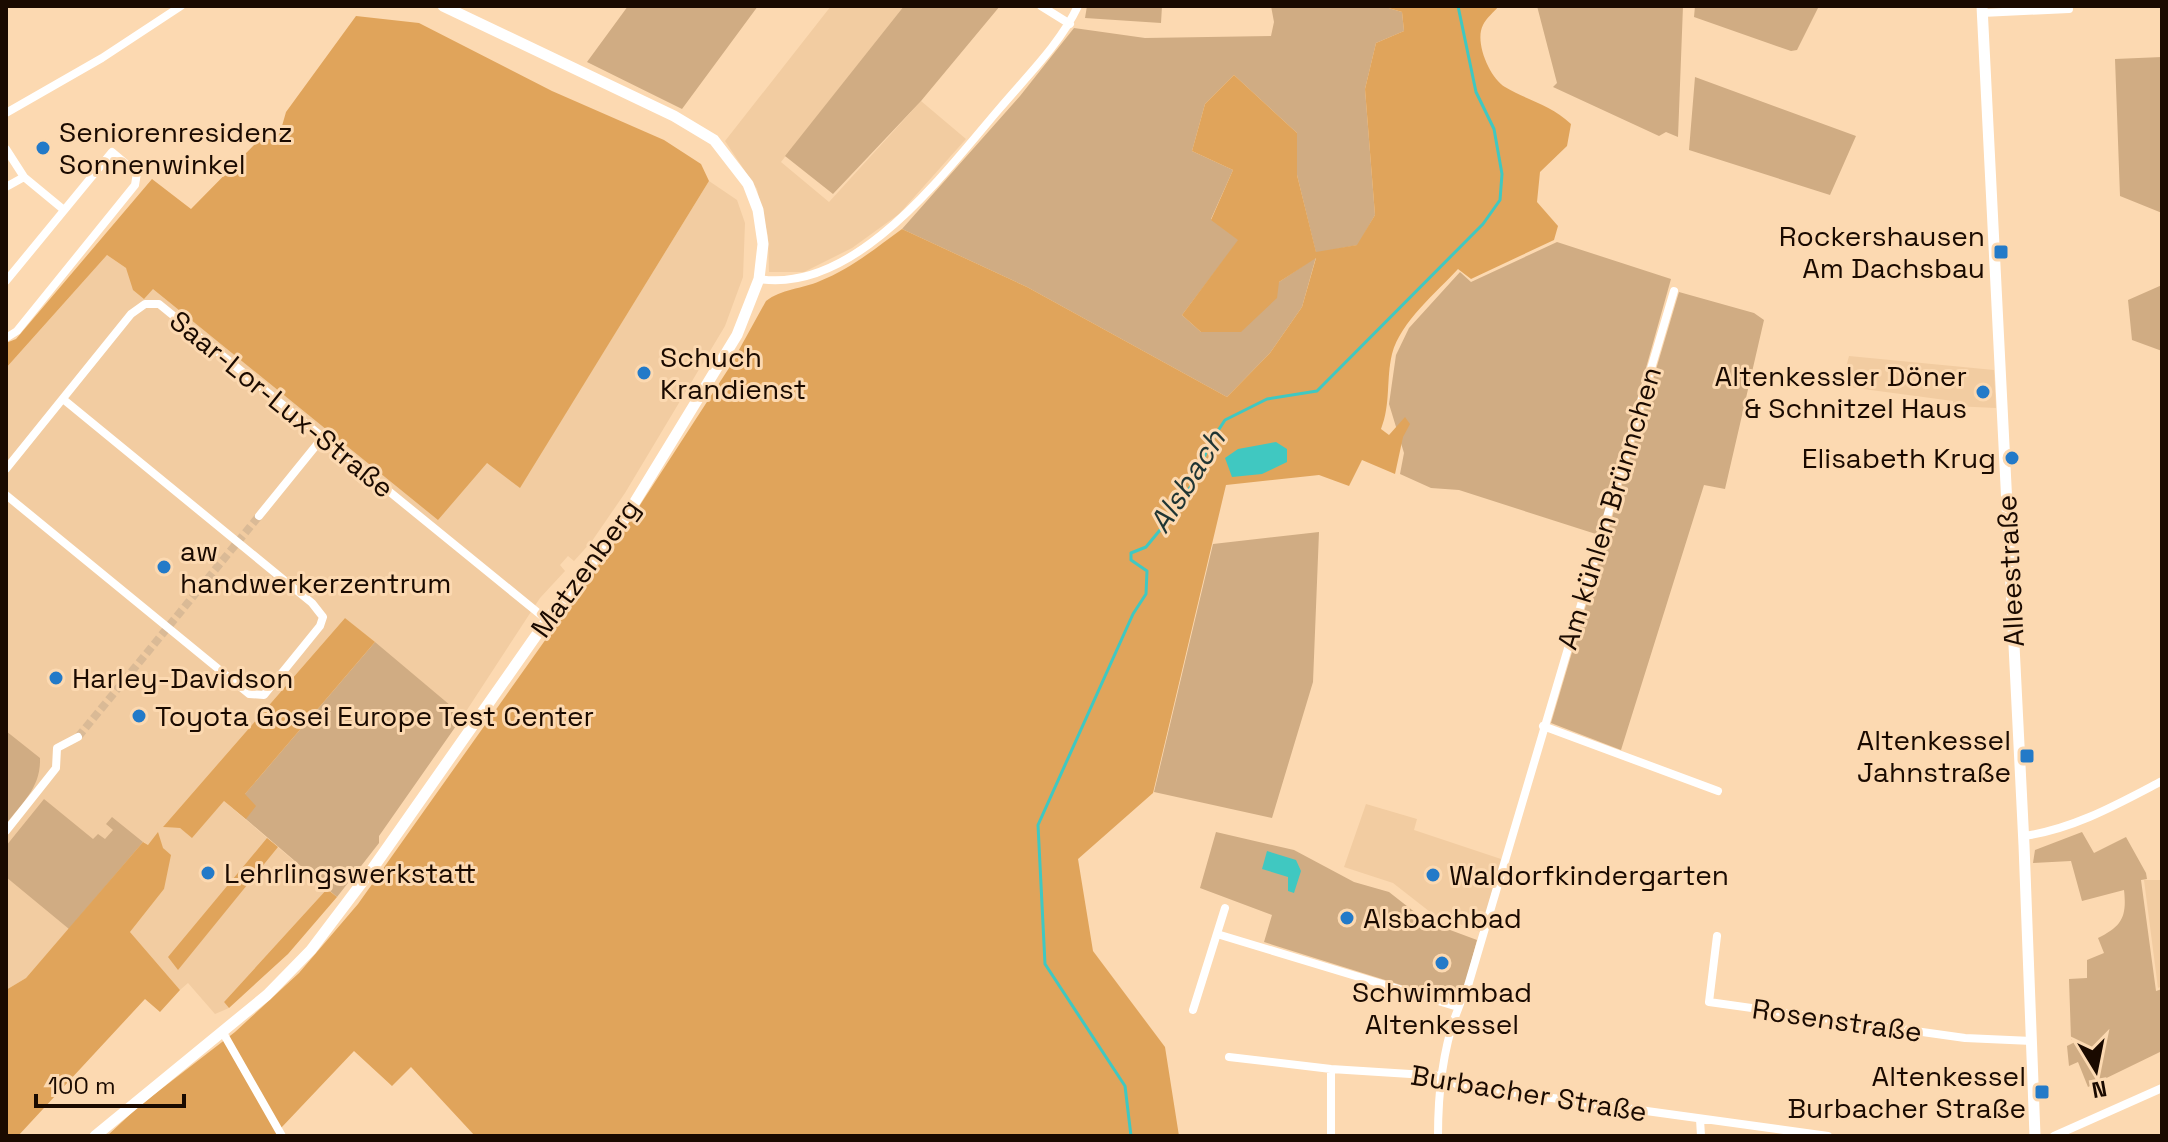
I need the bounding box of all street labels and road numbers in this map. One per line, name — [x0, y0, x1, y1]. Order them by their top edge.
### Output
street label: Saar-Lor-Lux-Straße — [163, 302, 401, 506]
street label: Am kühlen Brünnchen — [1549, 362, 1669, 654]
street label: Matzenberg — [523, 492, 647, 644]
street label: Alleestraße — [1988, 494, 2032, 648]
street label: Rosenstraße — [1750, 990, 1924, 1050]
street label: Burbacher Straße — [1408, 1057, 1650, 1129]

